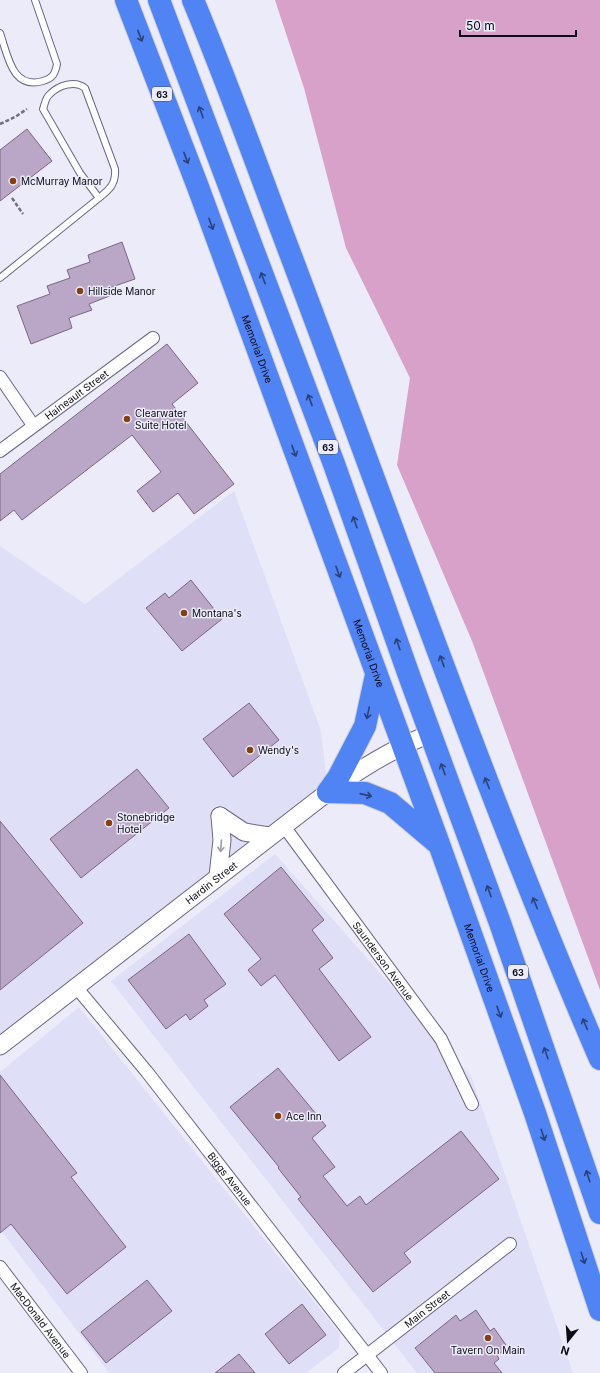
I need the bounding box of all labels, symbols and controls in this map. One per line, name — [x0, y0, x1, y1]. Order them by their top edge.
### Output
scale bar — [460, 12, 576, 38]
text: 50 m — [466, 18, 495, 33]
one-way arrow — [136, 30, 144, 42]
road number: 63 — [152, 87, 172, 101]
one-way arrow — [197, 106, 204, 119]
one-way arrow — [183, 151, 191, 163]
place label: McMurray Manor — [21, 175, 103, 187]
marker: McMurray Manor — [8, 176, 18, 186]
one-way arrow — [208, 218, 216, 230]
one-way arrow — [259, 273, 267, 285]
place label: Hillside Manor — [88, 285, 156, 297]
marker: Hillside Manor — [75, 286, 85, 296]
street label: Memorial Drive — [239, 313, 275, 385]
street label: Haineault Street — [42, 367, 111, 422]
one-way arrow — [305, 394, 313, 406]
place label: Clearwater Suite Hotel — [135, 407, 187, 431]
marker: Clearwater Suite Hotel — [122, 414, 132, 424]
road number: 63 — [318, 440, 338, 454]
one-way arrow — [291, 445, 298, 458]
one-way arrow — [350, 516, 358, 528]
one-way arrow — [335, 565, 342, 578]
place label: Montana's — [192, 607, 242, 619]
marker: Montana's — [179, 608, 189, 618]
street label: Memorial Drive — [351, 618, 387, 689]
one-way arrow — [393, 639, 401, 651]
one-way arrow — [438, 654, 445, 667]
one-way arrow — [364, 706, 372, 719]
place label: Wendy's — [258, 744, 299, 756]
marker: Wendy's — [245, 745, 255, 755]
one-way arrow — [439, 763, 447, 775]
one-way arrow — [482, 777, 490, 789]
one-way arrow — [360, 791, 373, 799]
place label: Stonebridge Hotel — [117, 811, 175, 835]
marker: Stonebridge Hotel — [104, 818, 114, 828]
one-way arrow — [218, 839, 225, 852]
street label: Hardin Street — [183, 858, 240, 906]
one-way arrow — [484, 885, 492, 897]
one-way arrow — [531, 898, 538, 910]
street label: Saunderson Avenue — [350, 919, 416, 1003]
street label: Memorial Drive — [462, 922, 497, 994]
road number: 63 — [508, 965, 528, 979]
one-way arrow — [496, 1006, 504, 1018]
one-way arrow — [580, 1018, 588, 1030]
one-way arrow — [542, 1047, 549, 1060]
place label: Ace Inn — [286, 1110, 322, 1122]
marker: Ace Inn — [273, 1111, 283, 1121]
one-way arrow — [539, 1128, 547, 1140]
street label: Biggs Avenue — [205, 1150, 255, 1208]
one-way arrow — [584, 1170, 591, 1183]
one-way arrow — [580, 1252, 587, 1265]
street label: MacDonald Avenue — [8, 1280, 73, 1360]
street label: Main Street — [402, 1287, 453, 1330]
north arrow — [548, 1321, 588, 1361]
marker: Tavern On Main — [483, 1333, 493, 1343]
text: N — [559, 1343, 571, 1358]
place label: Tavern On Main — [451, 1344, 525, 1356]

